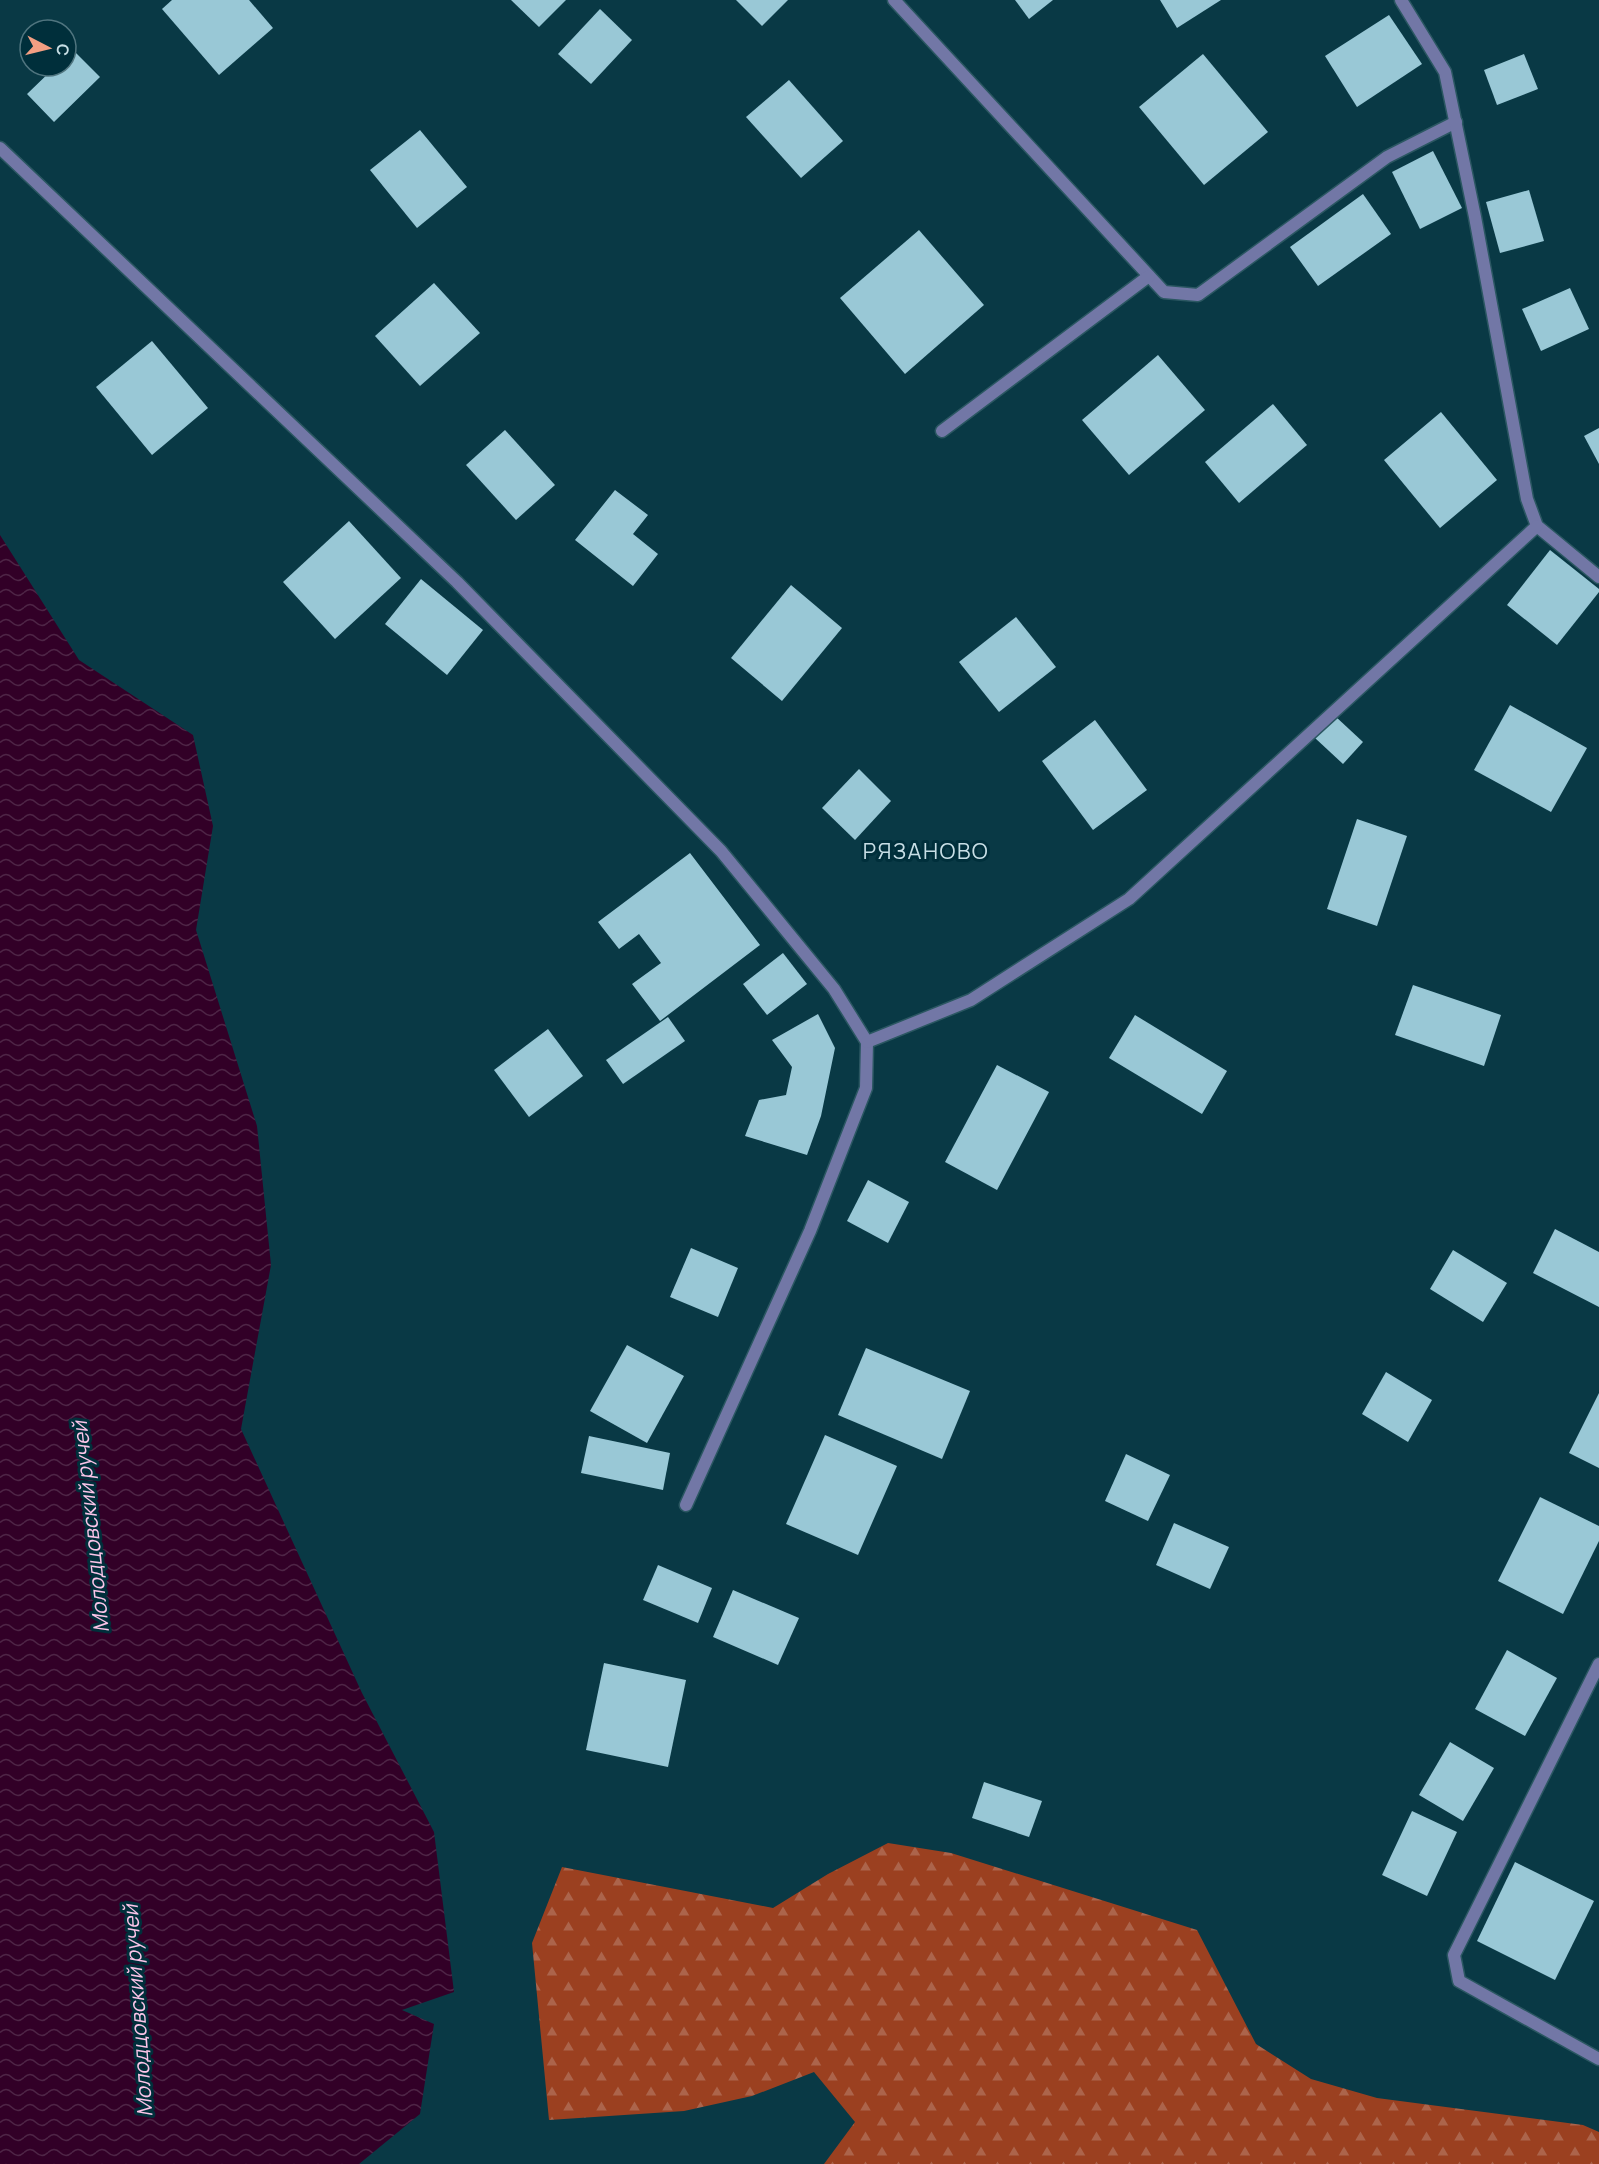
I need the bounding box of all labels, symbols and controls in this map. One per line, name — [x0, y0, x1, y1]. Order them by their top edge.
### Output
north arrow — [18, 18, 78, 78]
text: С — [51, 43, 75, 57]
district label: РЯЗАНОВО — [863, 836, 989, 866]
water label: Молодцовский ручей — [65, 1418, 115, 1634]
water label: Молодцовский ручей — [115, 1902, 158, 2118]

